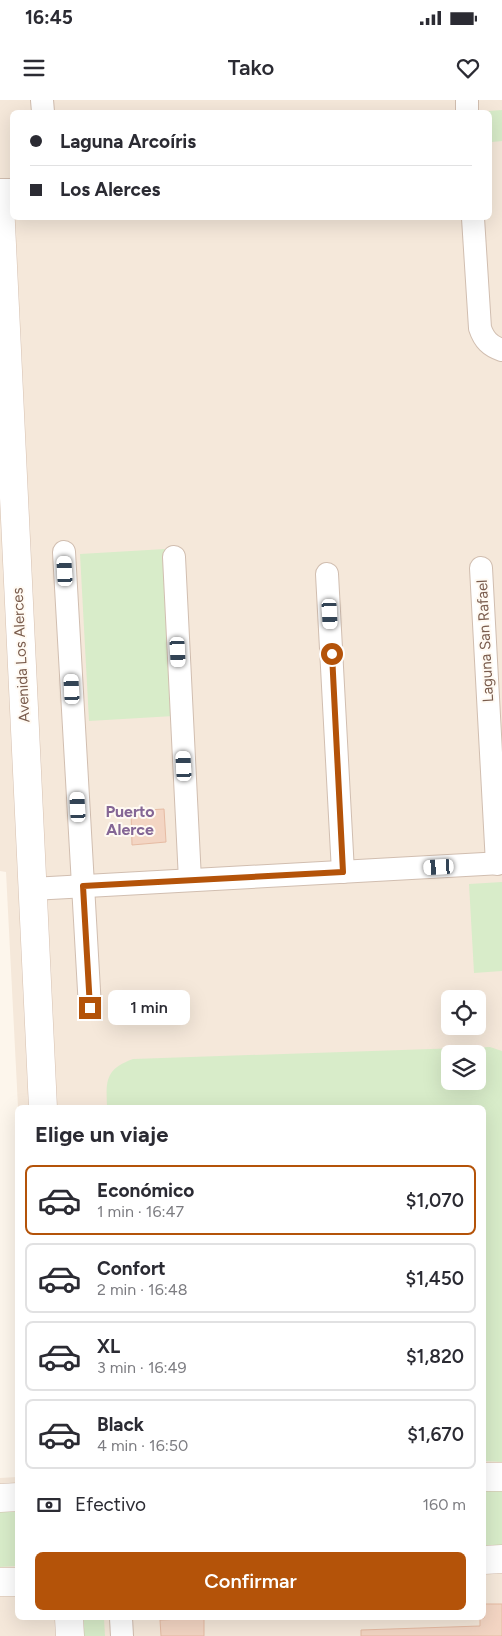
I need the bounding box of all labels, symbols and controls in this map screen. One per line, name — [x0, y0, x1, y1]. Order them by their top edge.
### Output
text: 16:45 — [25, 6, 73, 29]
icon: menu — [20, 54, 48, 82]
text: Tako — [228, 54, 274, 81]
icon: heart — [454, 54, 482, 82]
text: Laguna Arcoíris — [60, 130, 196, 153]
text: Los Alerces — [60, 178, 160, 201]
car — [56, 556, 73, 586]
street label: Laguna San Rafael — [473, 579, 497, 703]
street label: Avenida Los Alerces — [8, 587, 34, 723]
car — [321, 599, 338, 629]
car — [169, 637, 186, 667]
route start — [321, 643, 343, 665]
car — [63, 674, 80, 704]
car — [175, 751, 192, 781]
car — [69, 792, 86, 822]
district label: Puerto Alerce — [105, 802, 155, 839]
car — [423, 859, 454, 875]
callout: 1 min — [108, 990, 190, 1026]
map controls — [441, 990, 486, 1090]
button: locate — [441, 990, 486, 1035]
route end — [79, 997, 101, 1019]
text: 1 min — [130, 998, 168, 1017]
button: layers — [441, 1045, 486, 1090]
text: Elige un viaje — [35, 1121, 168, 1148]
icon: car — [37, 1178, 82, 1223]
text: Económico — [97, 1179, 194, 1202]
text: $1,070 — [406, 1189, 464, 1212]
text: 1 min · 16:47 — [97, 1202, 184, 1221]
icon: car — [37, 1256, 82, 1301]
text: Confort — [97, 1257, 166, 1280]
text: $1,450 — [406, 1267, 464, 1290]
text: 2 min · 16:48 — [97, 1280, 188, 1299]
icon: car — [37, 1334, 82, 1379]
text: XL — [97, 1335, 120, 1358]
text: $1,820 — [406, 1345, 464, 1368]
text: 3 min · 16:49 — [97, 1358, 187, 1377]
icon: car — [37, 1412, 82, 1457]
text: Black — [97, 1413, 144, 1436]
text: $1,670 — [407, 1423, 464, 1446]
text: 4 min · 16:50 — [97, 1436, 188, 1455]
icon: cash — [35, 1491, 63, 1519]
text: Efectivo — [75, 1493, 146, 1516]
text: 160 m — [423, 1495, 466, 1514]
button: Confirmar — [35, 1552, 466, 1610]

